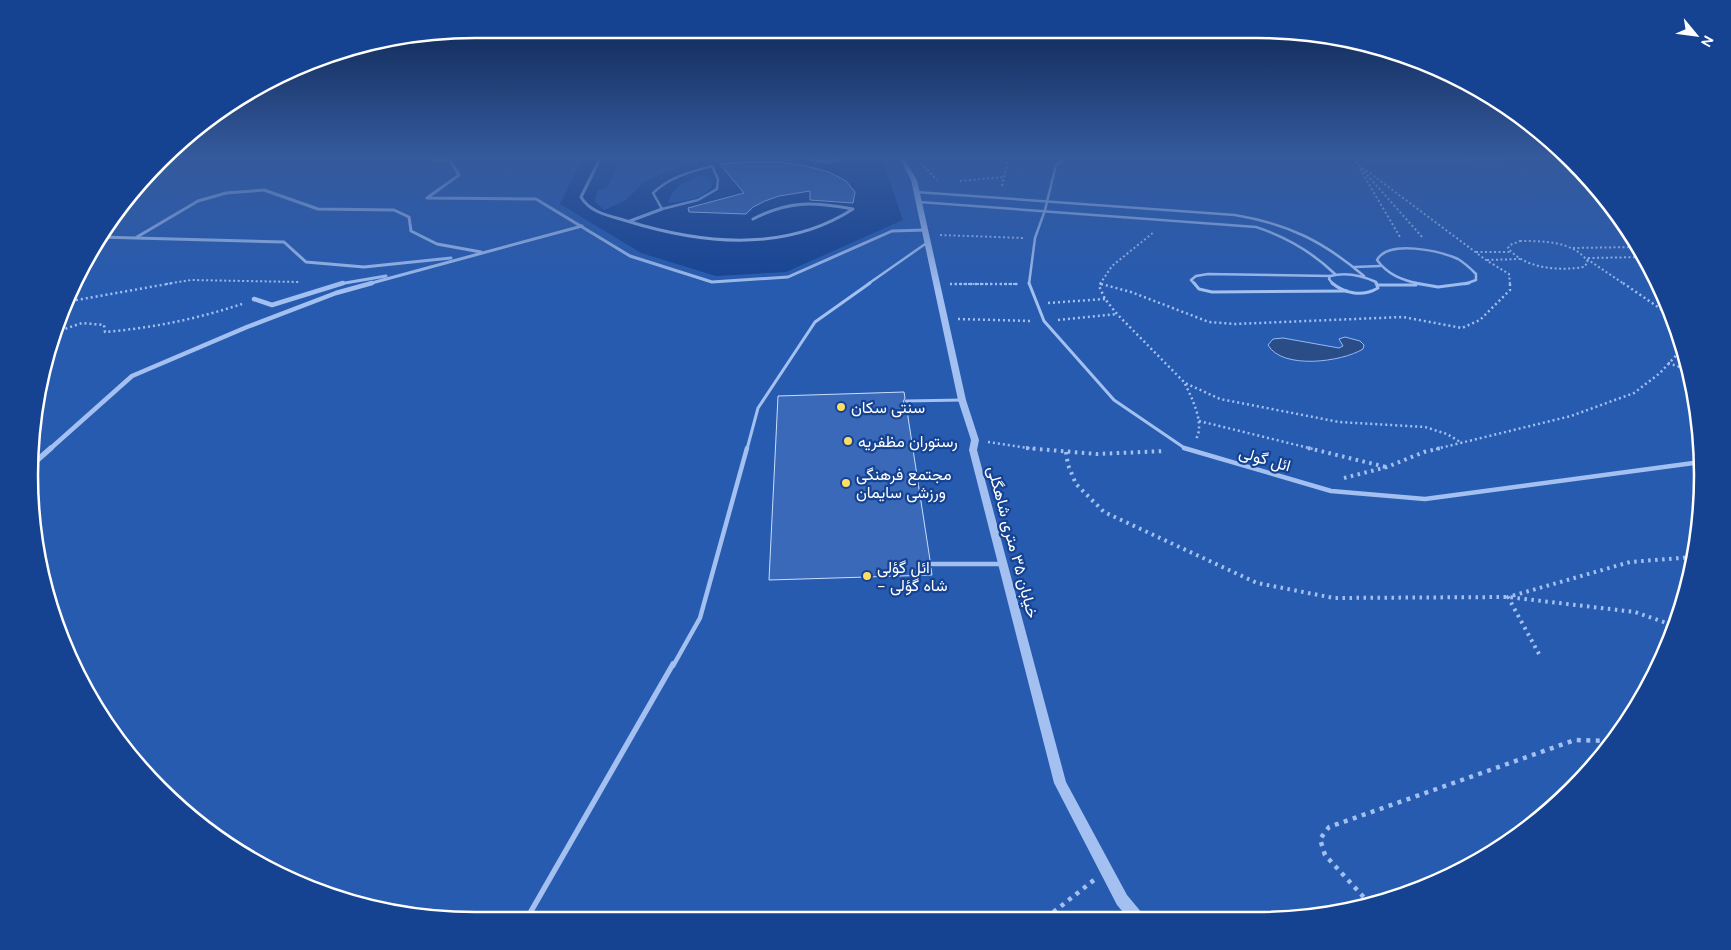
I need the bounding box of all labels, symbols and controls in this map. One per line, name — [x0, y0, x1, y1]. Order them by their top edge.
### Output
north arrow — [1671, 10, 1721, 60]
text: N — [1697, 32, 1718, 50]
place label: سنتی سکان — [851, 397, 925, 418]
marker: سنتی سکان — [835, 401, 847, 413]
place label: رستوران مظفریه — [858, 431, 958, 452]
marker: رستوران مظفریه — [842, 435, 854, 447]
street label: ائل گولی — [1237, 442, 1293, 476]
place label: مجتمع فرهنگی ورزشی سایمان — [856, 464, 952, 503]
street label: خیابان ۳۵ متری شاهگلی — [983, 464, 1043, 621]
marker: مجتمع فرهنگی ورزشی سایمان — [840, 477, 852, 489]
place label: ائل گؤلی - شاه گؤلی — [877, 557, 948, 596]
marker: ائل گؤلی - شاه گؤلی — [861, 570, 873, 582]

